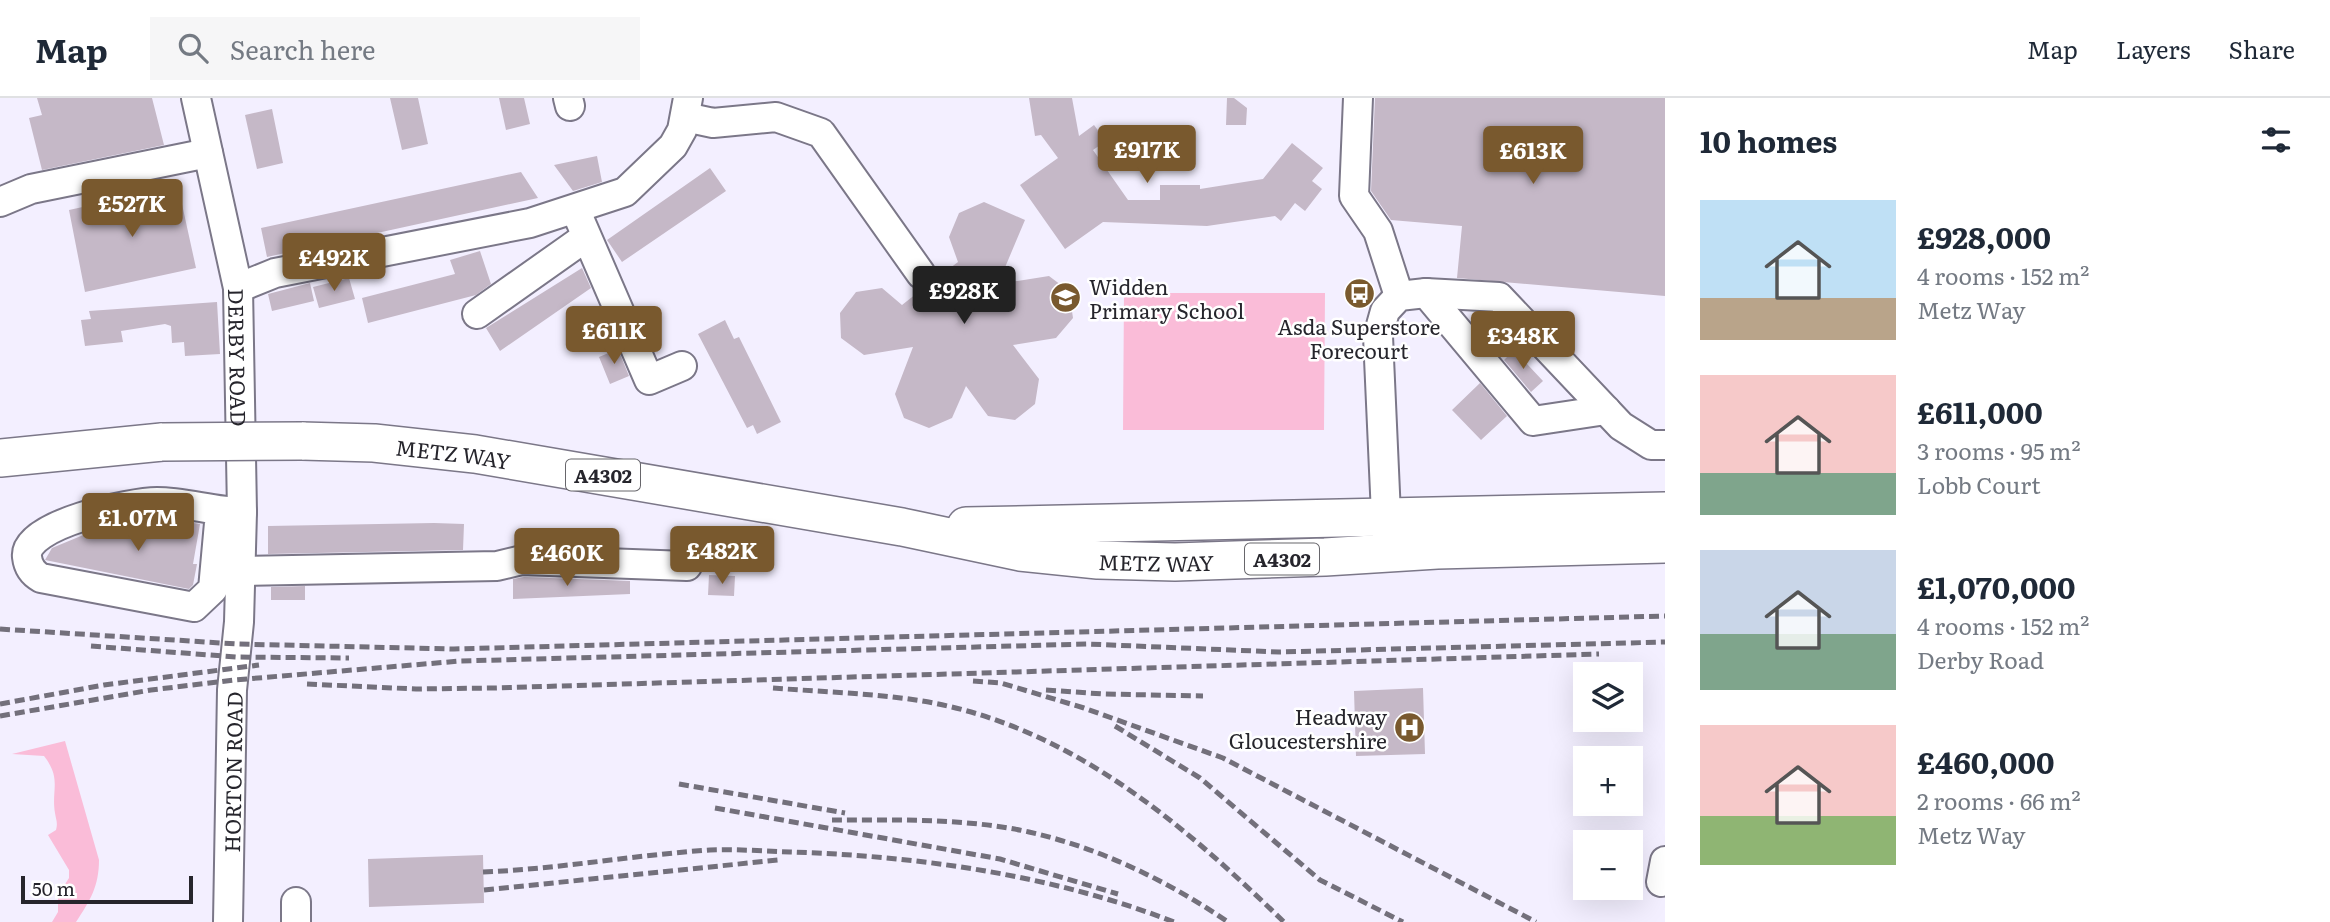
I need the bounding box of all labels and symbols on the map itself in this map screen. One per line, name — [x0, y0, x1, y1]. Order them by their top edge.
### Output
pin: £917K — [1098, 126, 1196, 185]
pin: £613K — [1484, 126, 1582, 186]
pin: £527K — [83, 180, 181, 239]
pin: £492K — [285, 234, 383, 293]
pin: £928K — [915, 266, 1013, 326]
place label: Widden Primary School — [1089, 270, 1244, 325]
bus stop icon: Asda Superstore Forecourt — [1342, 276, 1376, 310]
school or university icon: Widden Primary School — [1049, 280, 1083, 314]
street label: DERBY ROAD — [223, 288, 256, 427]
pin: £611K — [565, 306, 663, 366]
place label: Asda Superstore Forecourt — [1278, 310, 1441, 365]
pin: £348K — [1474, 312, 1572, 371]
street label: METZ WAY — [394, 430, 513, 475]
road number: A4302 — [566, 460, 640, 490]
pin: £1.07M — [81, 494, 195, 553]
pin: £482K — [673, 526, 771, 586]
pin: £460K — [518, 528, 616, 588]
road number: A4302 — [1245, 544, 1319, 574]
street label: METZ WAY — [1098, 545, 1215, 578]
street label: HORTON ROAD — [215, 691, 249, 853]
place label: Headway Gloucestershire — [1229, 700, 1388, 755]
hospital icon: Headway Gloucestershire — [1393, 710, 1427, 744]
scale bar — [21, 873, 192, 905]

